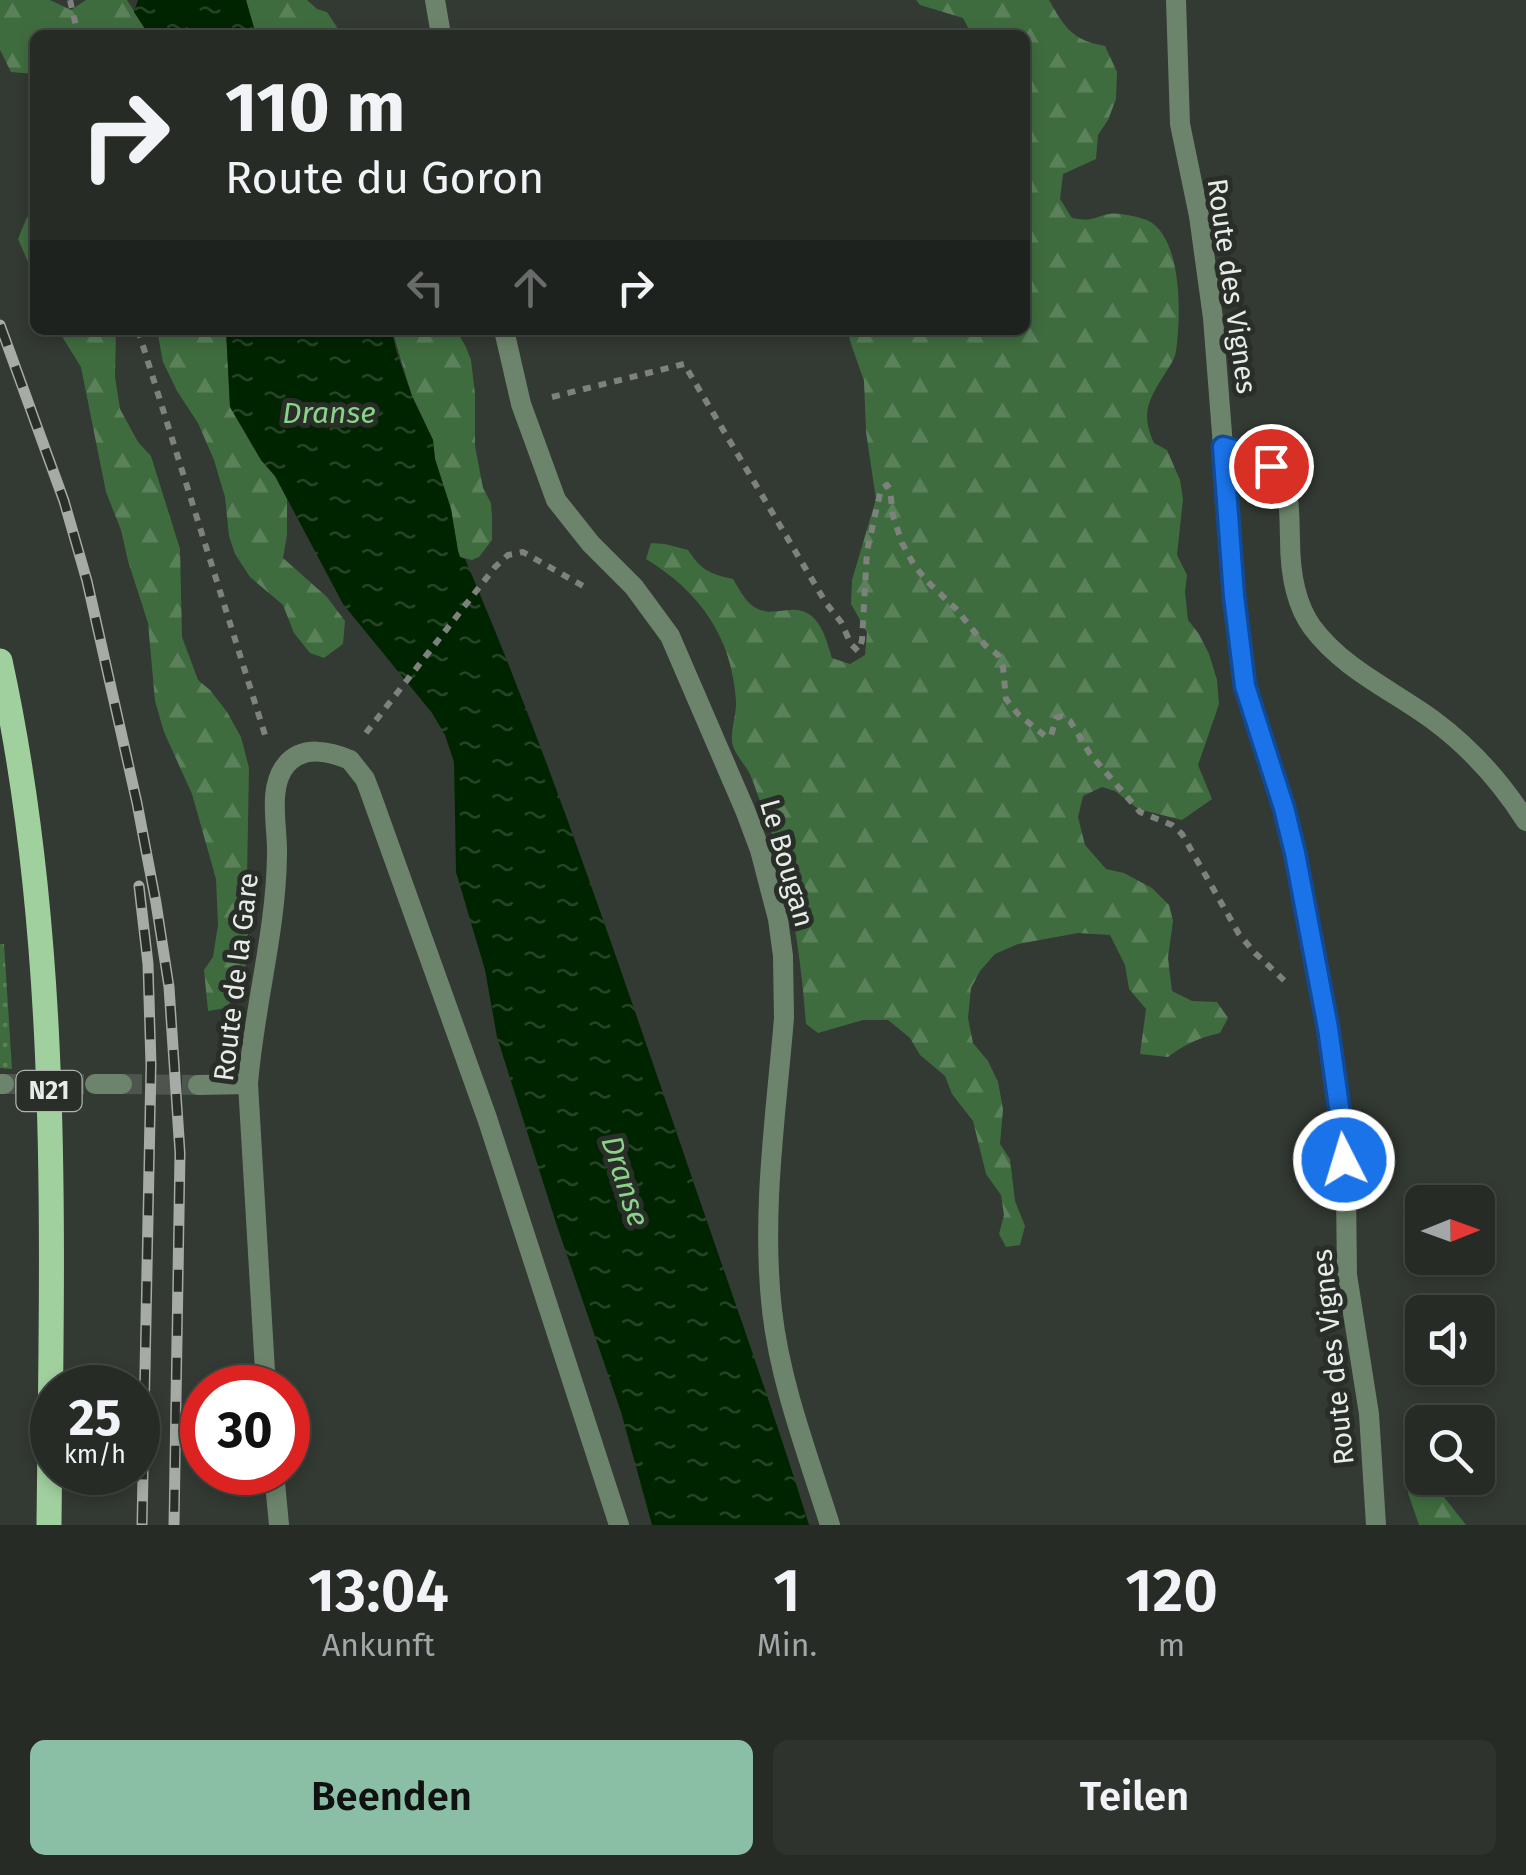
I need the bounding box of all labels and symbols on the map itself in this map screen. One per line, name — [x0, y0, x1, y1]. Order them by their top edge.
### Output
street label: Route des Vignes — [1201, 176, 1263, 396]
water label: Dranse — [282, 395, 376, 431]
pin — [1229, 424, 1314, 509]
street label: Le Bougan — [753, 795, 821, 931]
street label: Route de la Gare — [207, 871, 265, 1083]
road number: N21 — [17, 1071, 82, 1111]
position arrow — [1292, 1108, 1396, 1212]
water label: Dranse — [593, 1131, 657, 1231]
north arrow — [1405, 1185, 1495, 1275]
street label: Route des Vignes — [1305, 1247, 1361, 1467]
speed limit sign: 30 — [180, 1365, 310, 1495]

